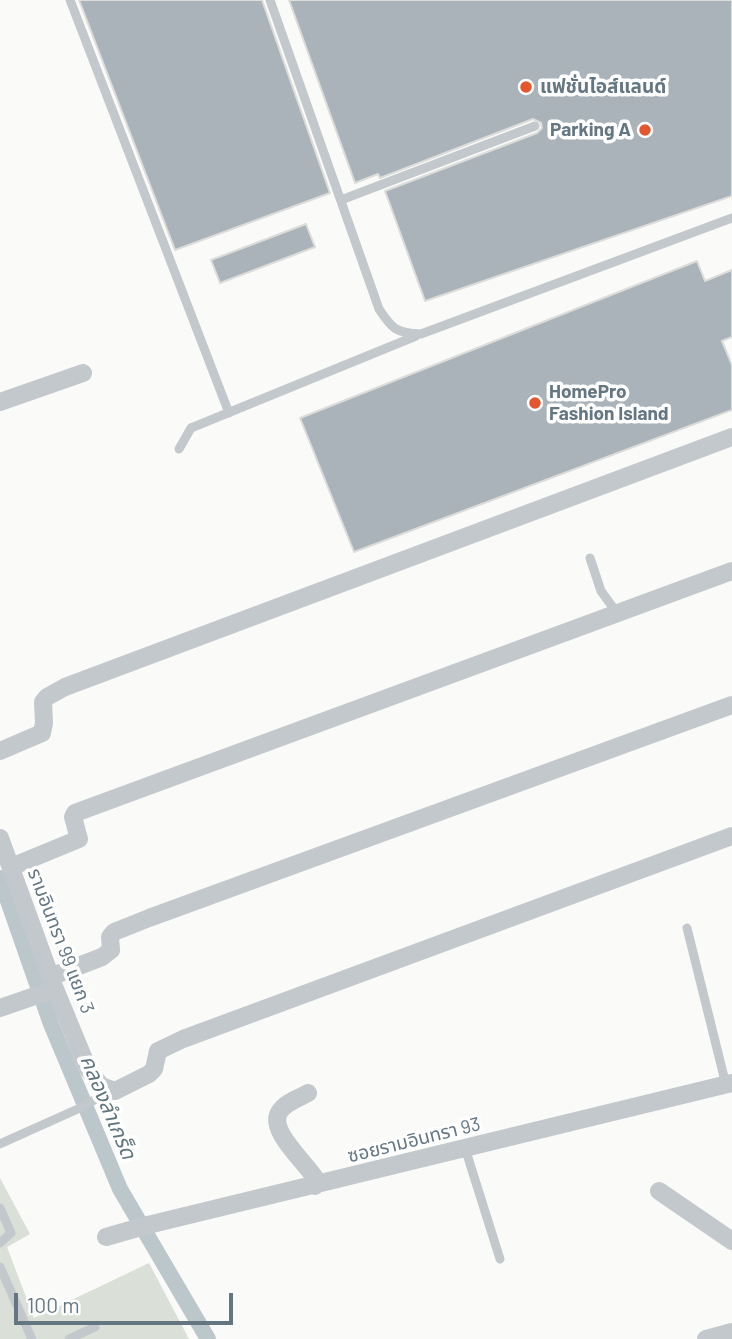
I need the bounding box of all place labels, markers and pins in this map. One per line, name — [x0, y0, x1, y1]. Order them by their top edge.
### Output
place label: แฟชั่นไอส์แลนด์ — [540, 76, 666, 98]
marker: แฟชั่นไอส์แลนด์ — [518, 79, 534, 95]
place label: Parking A — [550, 119, 631, 141]
marker: Parking A — [637, 122, 653, 138]
place label: HomePro Fashion Island — [549, 381, 669, 425]
marker: HomePro Fashion Island — [527, 395, 543, 411]

